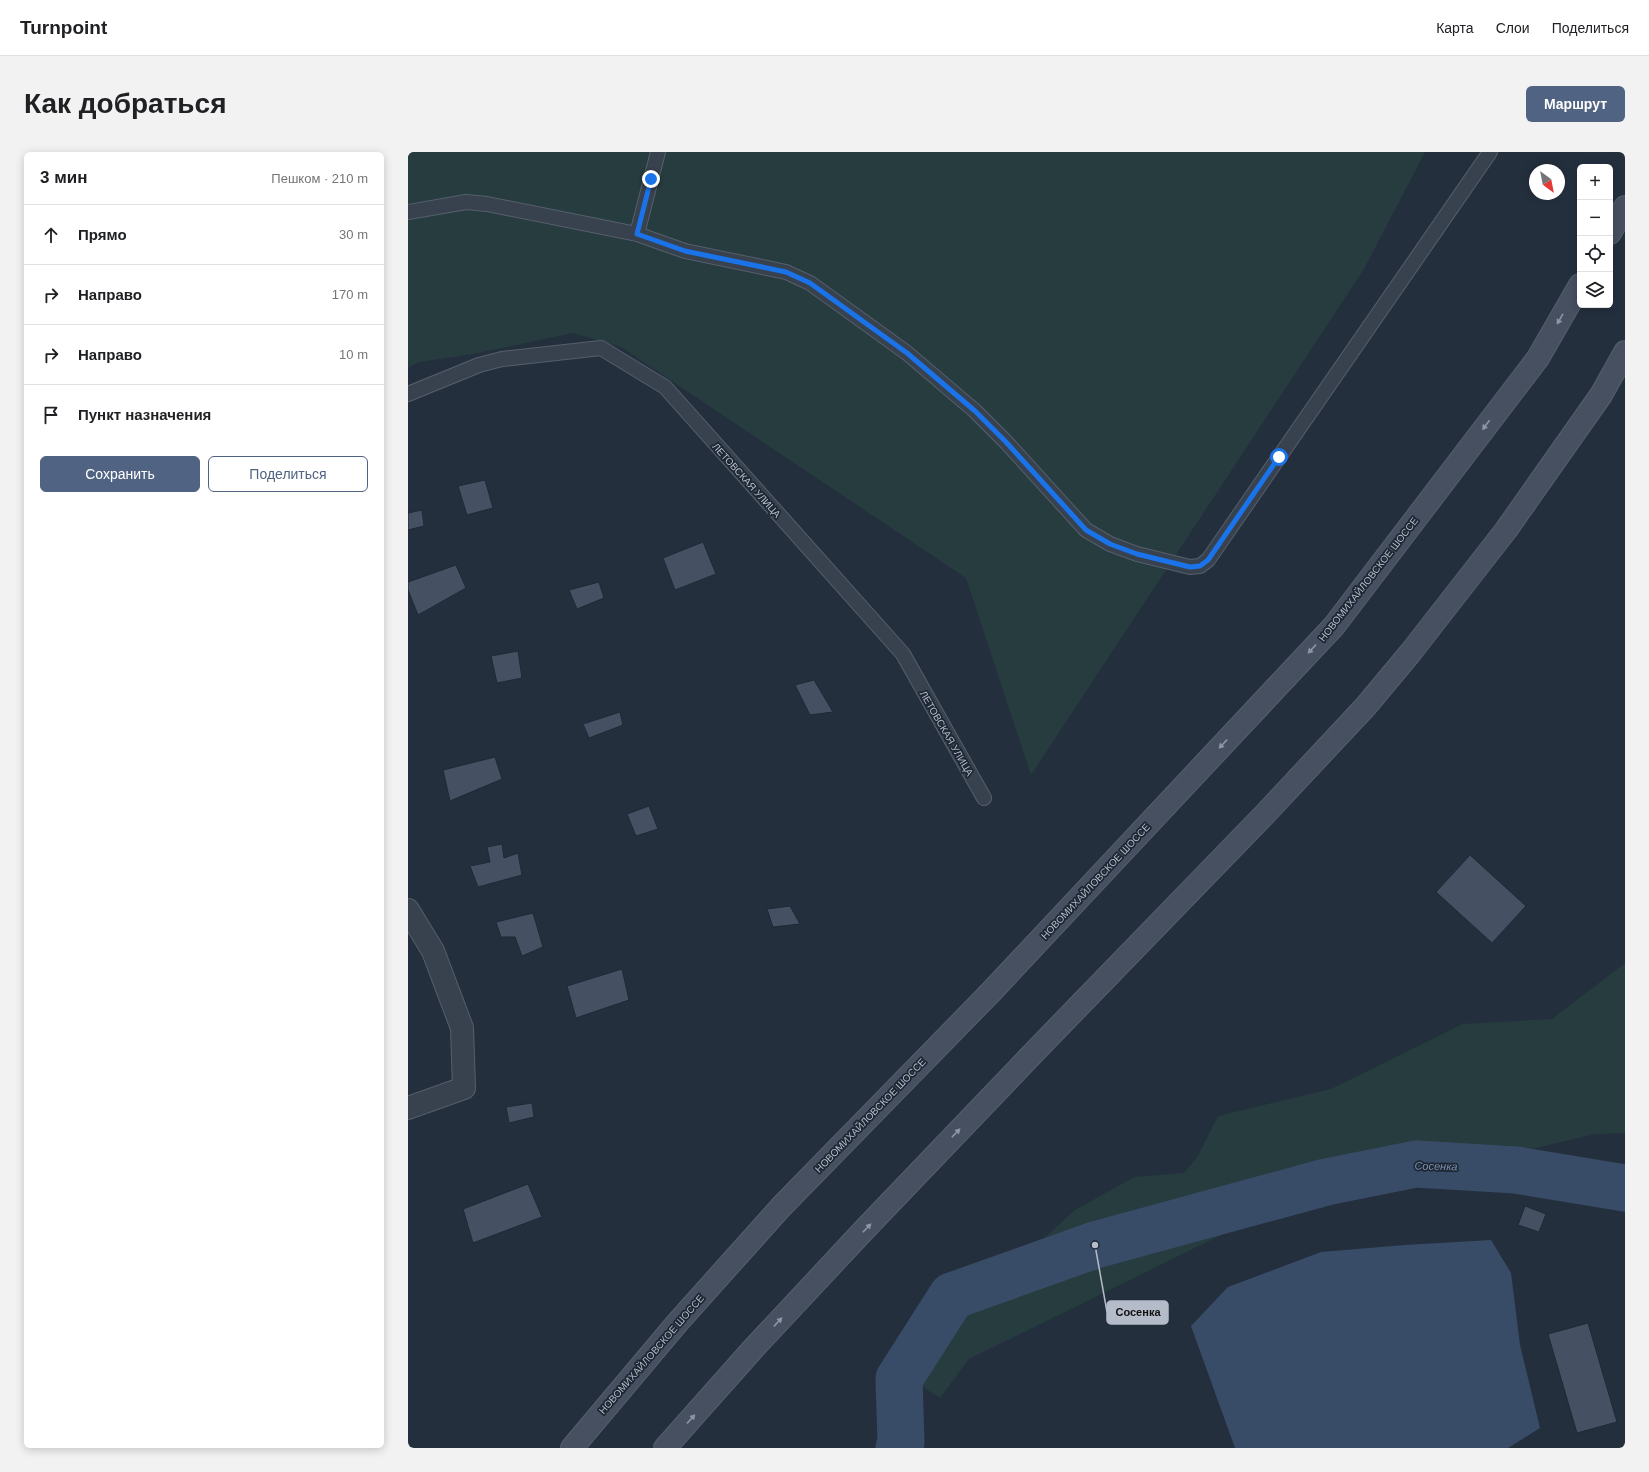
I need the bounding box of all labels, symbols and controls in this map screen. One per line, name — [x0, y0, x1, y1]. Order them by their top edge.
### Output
text: Turnpoint — [20, 17, 107, 38]
text: Карта — [1436, 20, 1474, 36]
text: Слои — [1496, 20, 1530, 36]
text: Поделиться — [1552, 20, 1629, 36]
button: Маршрут — [1526, 86, 1625, 122]
text: Как добраться — [24, 88, 226, 119]
north arrow — [1529, 164, 1565, 200]
map controls — [1577, 164, 1613, 308]
button: + — [1577, 164, 1613, 200]
text: 3 мин — [40, 168, 87, 187]
route end — [642, 170, 660, 188]
text: Пешком · 210 m — [271, 171, 368, 186]
button: − — [1577, 200, 1613, 236]
icon: ahead — [40, 224, 62, 246]
text: Прямо — [78, 226, 127, 243]
text: 30 m — [339, 227, 368, 242]
button: locate — [1577, 236, 1613, 272]
button: layers — [1577, 272, 1613, 308]
icon: right — [40, 284, 62, 306]
text: Направо — [78, 286, 142, 303]
text: 170 m — [332, 287, 368, 302]
one-way arrow — [1557, 313, 1564, 325]
icon: right — [40, 344, 62, 366]
text: Направо — [78, 346, 142, 363]
text: 10 m — [339, 347, 368, 362]
icon: arrive — [40, 404, 62, 426]
text: Пункт назначения — [78, 406, 211, 423]
one-way arrow — [1482, 420, 1491, 431]
street label: ЛЕТОВСКАЯ УЛИЦА — [710, 441, 783, 520]
route start — [1270, 448, 1288, 466]
button: Сохранить — [40, 456, 200, 492]
button: Поделиться — [208, 456, 368, 492]
street label: НОВОМИХАЙЛОВСКОЕ ШОССЕ — [1316, 514, 1420, 643]
one-way arrow — [1307, 644, 1317, 654]
street label: ЛЕТОВСКАЯ УЛИЦА — [918, 689, 976, 778]
one-way arrow — [1218, 739, 1228, 749]
street label: НОВОМИХАЙЛОВСКОЕ ШОССЕ — [1038, 820, 1152, 941]
street label: НОВОМИХАЙЛОВСКОЕ ШОССЕ — [812, 1055, 928, 1175]
one-way arrow — [951, 1129, 960, 1138]
water label: Сосенка — [1414, 1160, 1458, 1172]
one-way arrow — [862, 1223, 872, 1233]
street label: НОВОМИХАЙЛОВСКОЕ ШОССЕ — [596, 1292, 706, 1416]
callout: Сосенка — [1107, 1301, 1168, 1324]
text: Сосенка — [1115, 1306, 1161, 1318]
one-way arrow — [773, 1317, 782, 1327]
one-way arrow — [686, 1414, 695, 1424]

